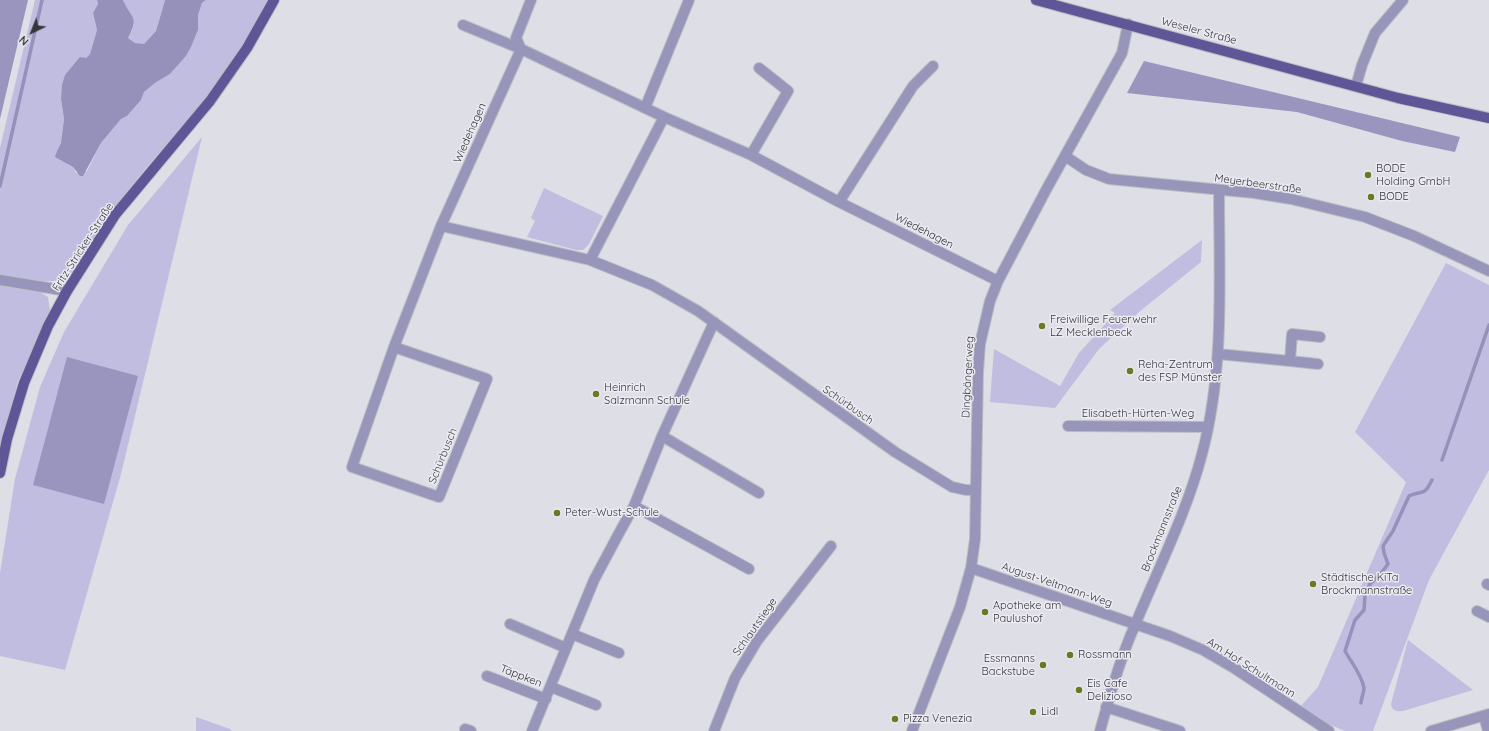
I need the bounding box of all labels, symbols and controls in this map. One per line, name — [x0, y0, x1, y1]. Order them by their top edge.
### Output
north arrow — [12, 12, 52, 52]
street label: Weseler Straße — [1160, 15, 1238, 47]
text: N — [16, 33, 32, 49]
street label: Wiedehagen — [451, 101, 489, 165]
place label: BODE Holding GmbH — [1376, 162, 1450, 188]
marker: BODE Holding GmbH — [1363, 170, 1373, 180]
street label: Meyerbeerstraße — [1214, 171, 1302, 197]
place label: BODE — [1379, 190, 1409, 204]
marker: BODE — [1366, 192, 1376, 202]
street label: Fritz-Stricker-Straße — [50, 201, 116, 293]
street label: Wiedehagen — [892, 211, 956, 251]
place label: Freiwillige Feuerwehr LZ Mecklenbeck — [1050, 313, 1157, 339]
marker: Freiwillige Feuerwehr LZ Mecklenbeck — [1037, 321, 1047, 331]
street label: Dingbängerweg — [959, 336, 977, 418]
place label: Reha-Zentrum des FSP Münster — [1138, 358, 1222, 384]
marker: Reha-Zentrum des FSP Münster — [1125, 366, 1135, 376]
place label: Heinrich Salzmann Schule — [604, 381, 690, 407]
street label: Schürbusch — [820, 383, 876, 427]
marker: Heinrich Salzmann Schule — [591, 389, 601, 399]
street label: Elisabeth-Hürten-Weg — [1082, 407, 1194, 421]
street label: Schürbusch — [426, 426, 460, 486]
street label: Brockmannstraße — [1139, 484, 1185, 574]
place label: Peter-Wust-Schule — [565, 506, 659, 520]
marker: Peter-Wust-Schule — [552, 508, 562, 518]
street label: August-Veltmann-Weg — [1000, 560, 1114, 610]
place label: Städtische KiTa Brockmannstraße — [1321, 571, 1412, 597]
marker: Städtische KiTa Brockmannstraße — [1308, 579, 1318, 589]
street label: Schlautstiege — [730, 595, 780, 659]
place label: Apotheke am Paulushof — [993, 599, 1061, 625]
marker: Apotheke am Paulushof — [980, 607, 990, 617]
street label: Am Hof Schultmann — [1204, 635, 1298, 701]
place label: Rossmann — [1078, 648, 1132, 662]
marker: Rossmann — [1065, 650, 1075, 660]
place label: Essmanns Backstube — [982, 652, 1035, 678]
marker: Essmanns Backstube — [1038, 660, 1048, 670]
street label: Täppken — [498, 662, 544, 690]
place label: Eis Cafe Delizioso — [1087, 677, 1132, 703]
marker: Eis Cafe Delizioso — [1074, 685, 1084, 695]
place label: Lidl — [1041, 705, 1058, 719]
marker: Lidl — [1028, 707, 1038, 717]
place label: Pizza Venezia — [903, 712, 972, 726]
marker: Pizza Venezia — [890, 714, 900, 724]

